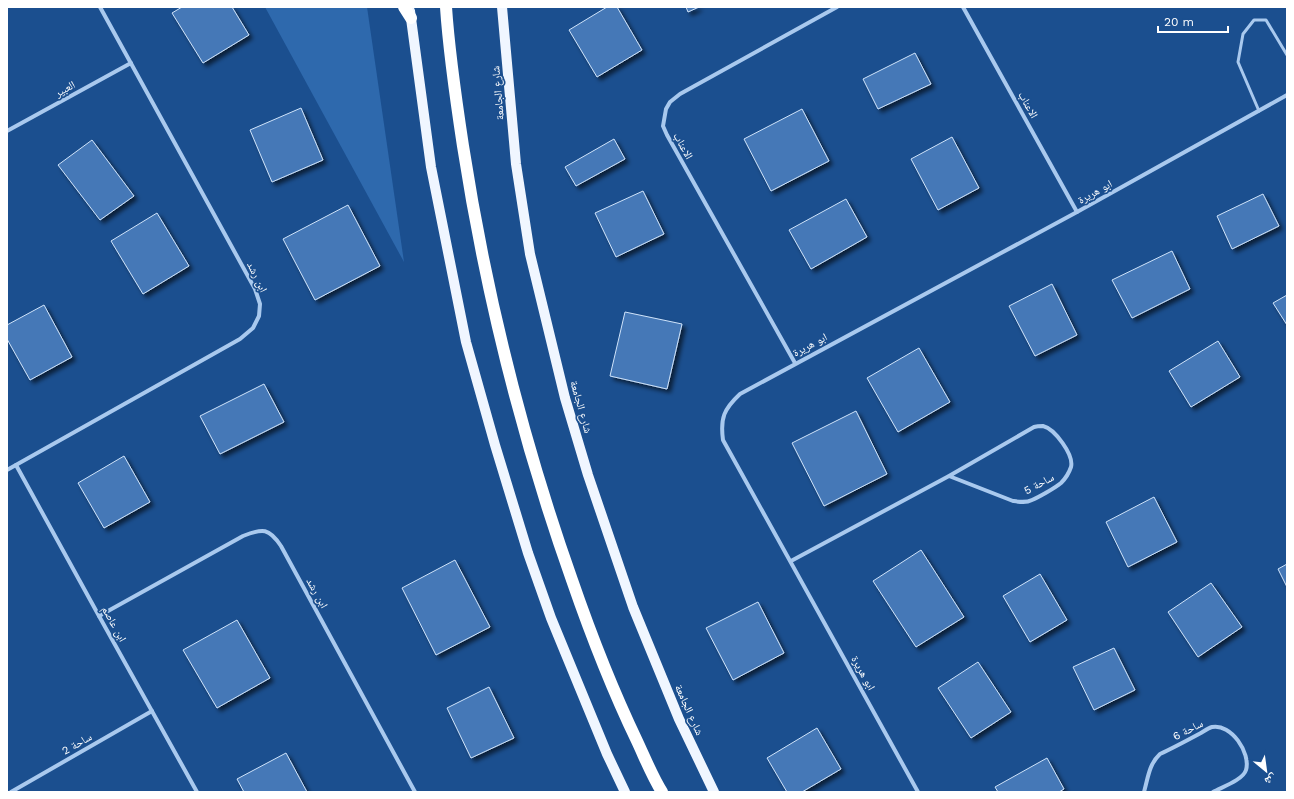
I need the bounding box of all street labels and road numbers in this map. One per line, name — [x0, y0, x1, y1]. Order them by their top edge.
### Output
street label: شارع الجامعة — [489, 65, 507, 121]
street label: العبير — [52, 78, 77, 100]
street label: الاعناب — [1015, 89, 1041, 121]
street label: الاعناب — [670, 130, 696, 162]
street label: ابو هريرة — [1076, 177, 1114, 207]
street label: ابن رشد — [244, 260, 270, 294]
street label: ابو هريرة — [790, 331, 830, 359]
street label: شارع الجامعة — [567, 379, 595, 435]
street label: ساحة 5 — [1022, 471, 1056, 497]
street label: ابن رشد — [303, 576, 331, 610]
street label: ابن عاصم — [98, 604, 129, 645]
street label: ابو هريرة — [848, 654, 878, 692]
street label: شارع الجامعة — [672, 683, 706, 737]
street label: ساحة 6 — [1171, 717, 1205, 743]
street label: ساحة 2 — [60, 730, 94, 758]

